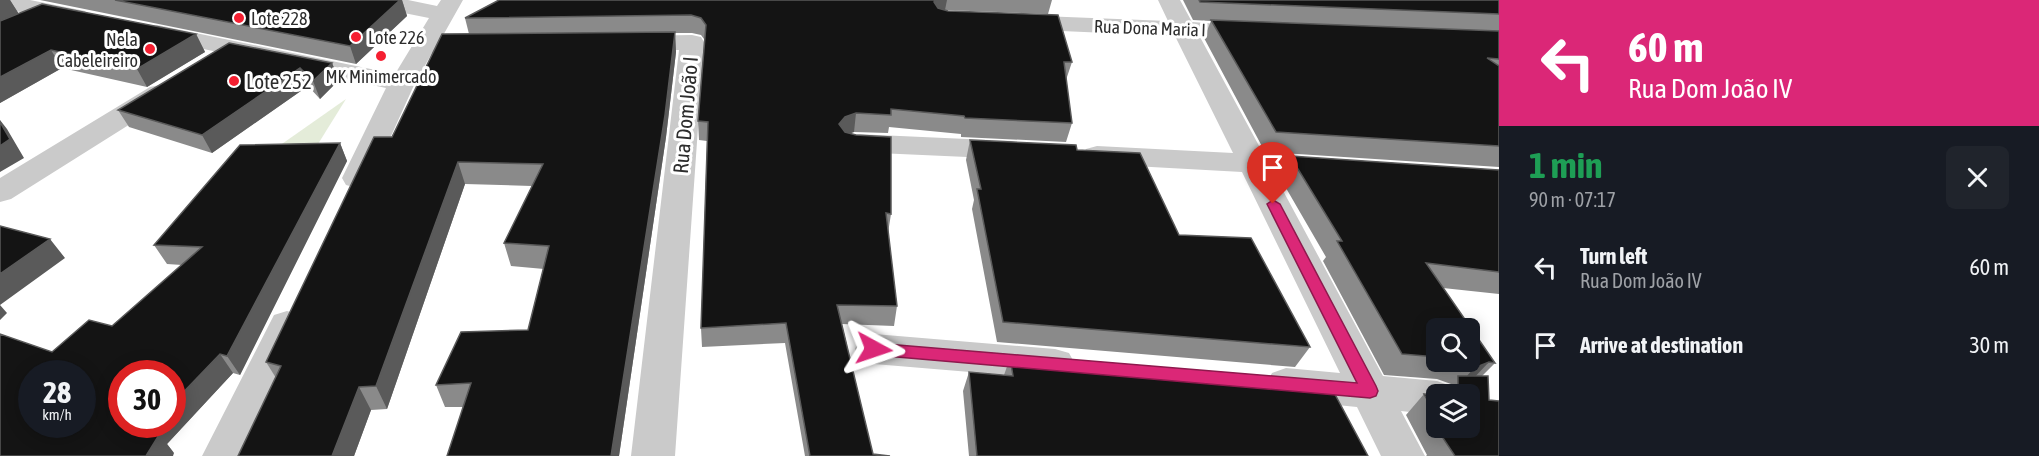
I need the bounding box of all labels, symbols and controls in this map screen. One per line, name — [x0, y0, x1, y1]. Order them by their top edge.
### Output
place label: Lote 228 — [251, 8, 307, 29]
marker: Lote 228 — [232, 11, 246, 25]
street label: Rua Dona Maria I — [1094, 16, 1206, 40]
text: 60 m — [1628, 23, 1703, 71]
icon: left — [1529, 24, 1607, 102]
place label: Lote 226 — [368, 27, 424, 48]
place label: Nela Cabeleireiro — [57, 29, 138, 71]
marker: Lote 226 — [349, 30, 363, 44]
marker: Nela Cabeleireiro — [143, 42, 157, 56]
marker: MK Minimercado — [374, 49, 388, 63]
street label: Rua Dom João I — [668, 55, 702, 175]
place label: MK Minimercado — [326, 66, 436, 87]
place label: Lote 252 — [246, 69, 312, 93]
text: Rua Dom João IV — [1628, 73, 1792, 104]
marker: Lote 252 — [227, 74, 241, 88]
pin — [1247, 142, 1298, 204]
text: 1 min — [1529, 144, 1603, 186]
button: close — [1946, 146, 2009, 209]
icon: arrive — [1256, 151, 1289, 184]
text: 90 m · 07:17 — [1529, 188, 1616, 211]
text: Turn left — [1580, 243, 1647, 269]
icon: left — [1529, 251, 1562, 284]
text: 60 m — [1969, 254, 2009, 280]
text: Rua Dom João IV — [1580, 269, 1702, 292]
position arrow — [842, 317, 906, 381]
map controls — [1426, 318, 1480, 438]
button: search — [1426, 318, 1480, 372]
icon: arrive — [1529, 329, 1562, 362]
text: Arrive at destination — [1580, 332, 1743, 358]
text: 30 m — [1969, 332, 2009, 358]
speed limit sign: 30 — [108, 360, 186, 438]
text: 28 — [43, 375, 71, 409]
button: layers — [1426, 384, 1480, 438]
text: km/h — [42, 406, 72, 423]

